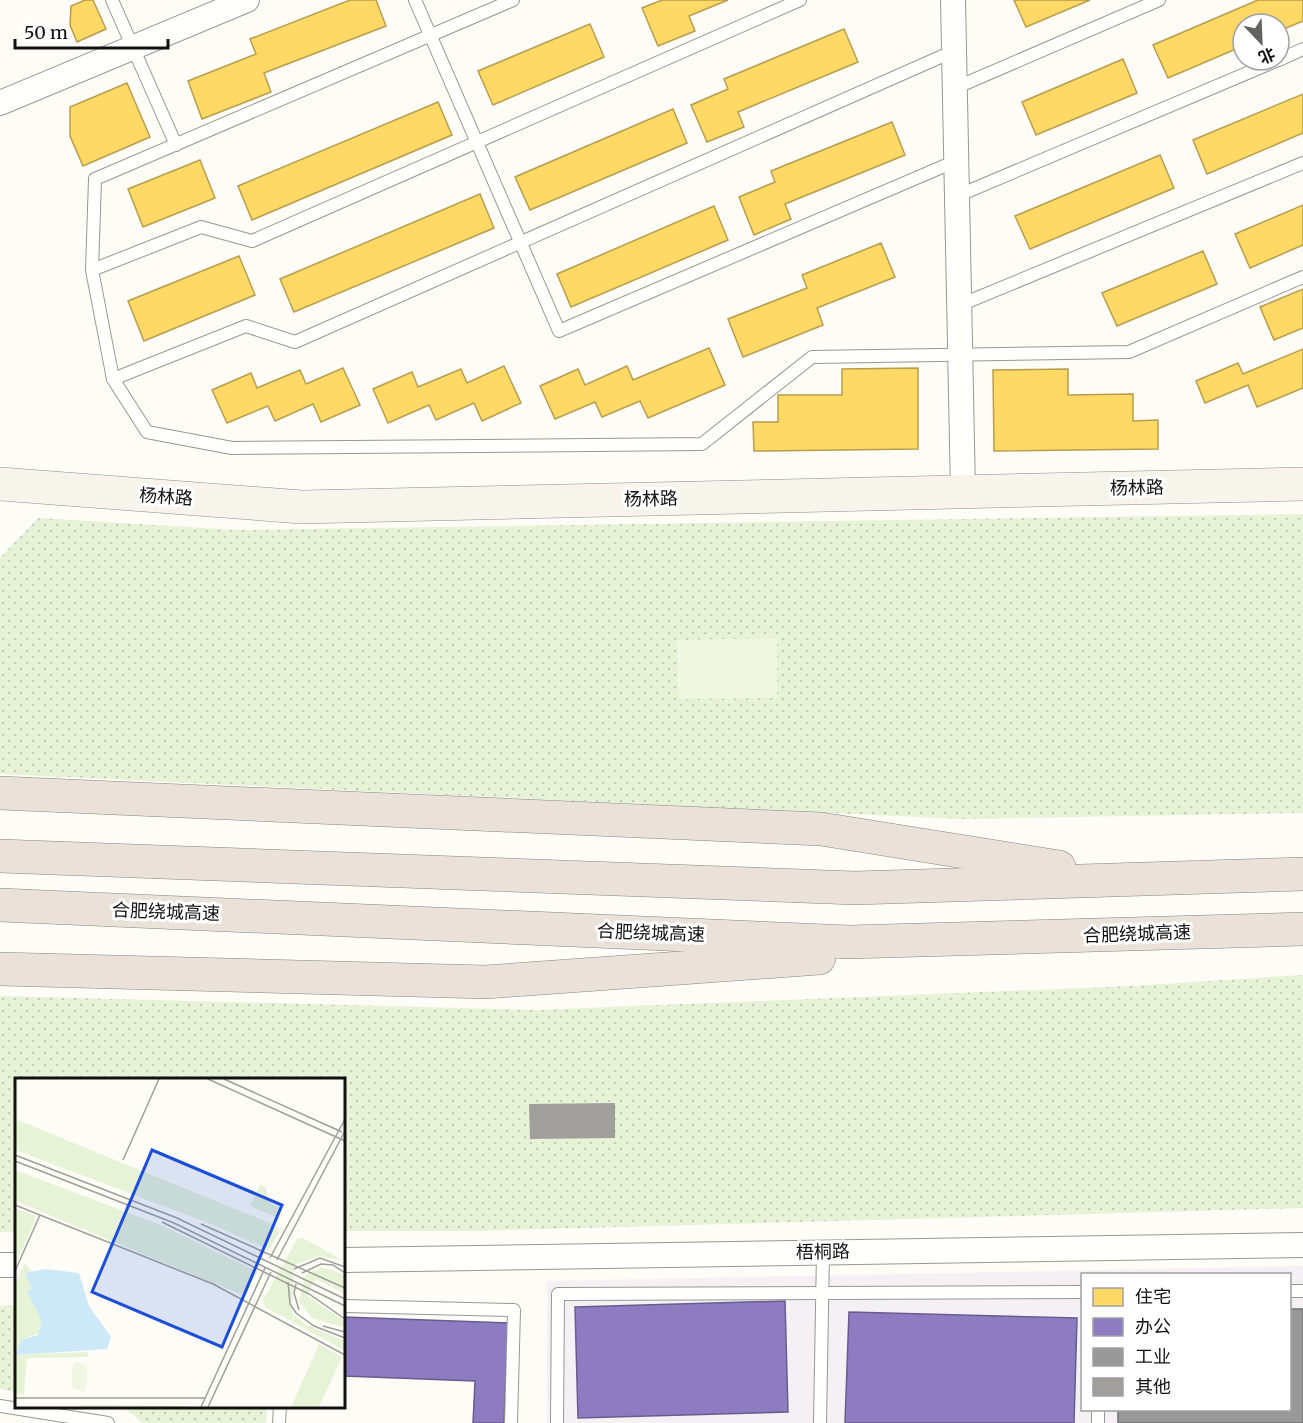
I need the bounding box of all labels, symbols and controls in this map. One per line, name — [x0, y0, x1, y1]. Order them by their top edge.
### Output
scale bar — [15, 12, 168, 50]
north arrow — [1231, 12, 1291, 72]
text: 50 m — [24, 21, 68, 44]
text: 北 — [1256, 43, 1278, 68]
street label: 杨林路 — [1110, 476, 1164, 499]
street label: 杨林路 — [138, 483, 194, 510]
street label: 杨林路 — [624, 487, 678, 510]
street label: 合肥绕城高速 — [112, 898, 220, 925]
street label: 合肥绕城高速 — [597, 919, 705, 946]
street label: 合肥绕城高速 — [1083, 920, 1191, 947]
inset map — [15, 1078, 345, 1408]
street label: 梧桐路 — [796, 1240, 850, 1263]
legend — [1081, 1273, 1291, 1411]
text: 住宅 — [1135, 1285, 1171, 1308]
text: 办公 — [1135, 1315, 1171, 1338]
text: 工业 — [1135, 1345, 1171, 1368]
text: 其他 — [1135, 1375, 1171, 1398]

